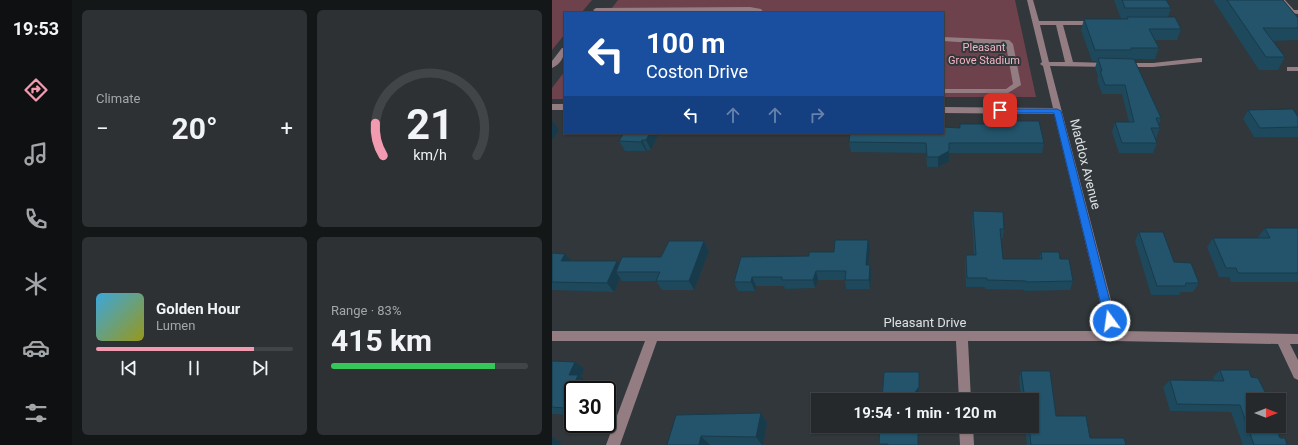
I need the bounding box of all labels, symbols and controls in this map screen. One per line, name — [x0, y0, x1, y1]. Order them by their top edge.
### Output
text: 19:53 — [13, 18, 59, 39]
text: 100 m — [646, 27, 725, 60]
icon: left — [580, 28, 632, 80]
park label: Pleasant Grove Stadium — [948, 41, 1020, 67]
text: Coston Drive — [646, 61, 748, 82]
icon: directions — [22, 76, 50, 104]
text: Climate — [96, 91, 140, 106]
pin — [983, 93, 1017, 127]
icon: arrive — [989, 99, 1011, 121]
text: 21 — [406, 100, 453, 149]
icon: left — [680, 104, 702, 126]
icon: ahead — [722, 104, 744, 126]
icon: ahead — [764, 104, 786, 126]
icon: right — [806, 104, 828, 126]
text: 20° — [171, 111, 218, 146]
text: − — [96, 116, 109, 141]
text: + — [281, 116, 293, 141]
street label: Maddox Avenue — [1067, 117, 1104, 211]
icon: music — [22, 140, 50, 168]
text: km/h — [413, 147, 446, 163]
icon: phone — [22, 205, 50, 233]
icon: climate — [22, 270, 50, 298]
text: Golden Hour — [156, 300, 240, 318]
position arrow — [1089, 300, 1131, 342]
text: Range · 83% — [331, 303, 401, 318]
street label: Pleasant Drive — [884, 315, 967, 330]
text: Lumen — [156, 318, 195, 333]
text: 415 km — [331, 323, 432, 358]
icon: car — [22, 334, 50, 362]
icon: previous — [118, 357, 140, 379]
icon: pause — [183, 357, 205, 379]
icon: next — [249, 357, 271, 379]
speed limit sign: 30 — [564, 381, 616, 433]
north arrow — [1246, 393, 1286, 433]
map controls — [1246, 393, 1286, 433]
icon: filters — [22, 399, 50, 427]
text: 19:54 · 1 min · 120 m — [854, 404, 996, 422]

